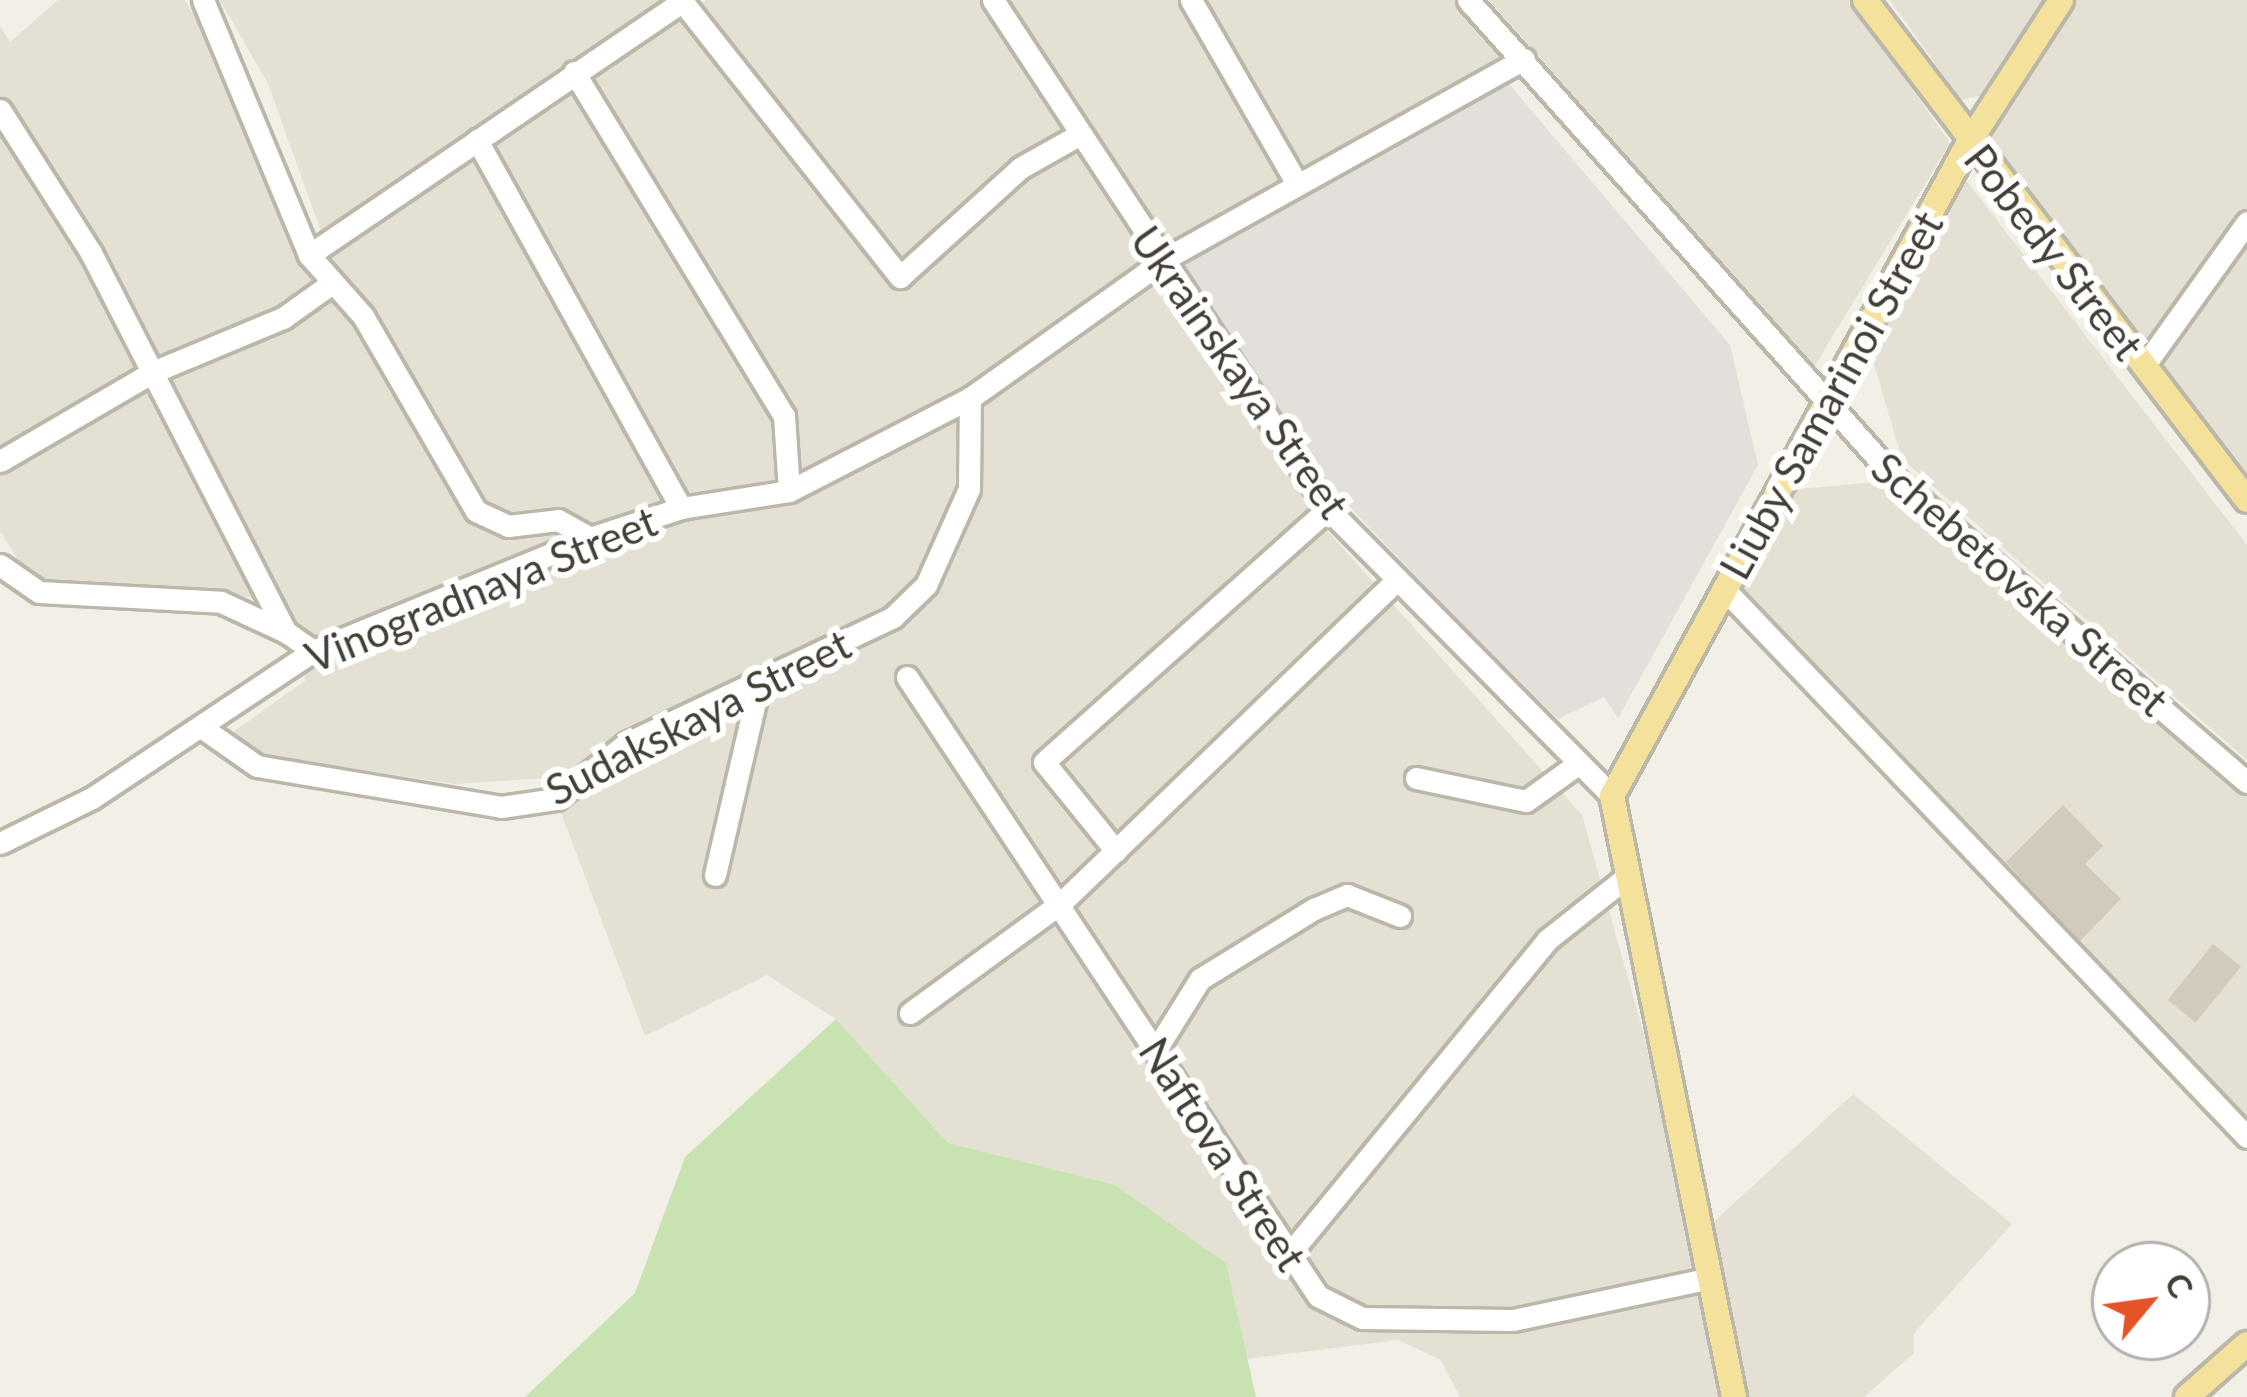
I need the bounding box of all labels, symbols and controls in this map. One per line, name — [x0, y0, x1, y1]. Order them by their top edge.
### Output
street label: Pobedy Street — [1954, 134, 2154, 370]
street label: Liuby Samarinoi Street — [1709, 202, 1953, 588]
street label: Ukrainskaya Street — [1121, 216, 1359, 528]
street label: Schebetovska Street — [1862, 442, 2178, 726]
street label: Vinogradnaya Street — [298, 496, 664, 682]
street label: Sudakskaya Street — [537, 619, 859, 815]
street label: Naftova Street — [1129, 1028, 1317, 1280]
north arrow — [2091, 1241, 2211, 1361]
text: С — [2157, 1266, 2203, 1304]

